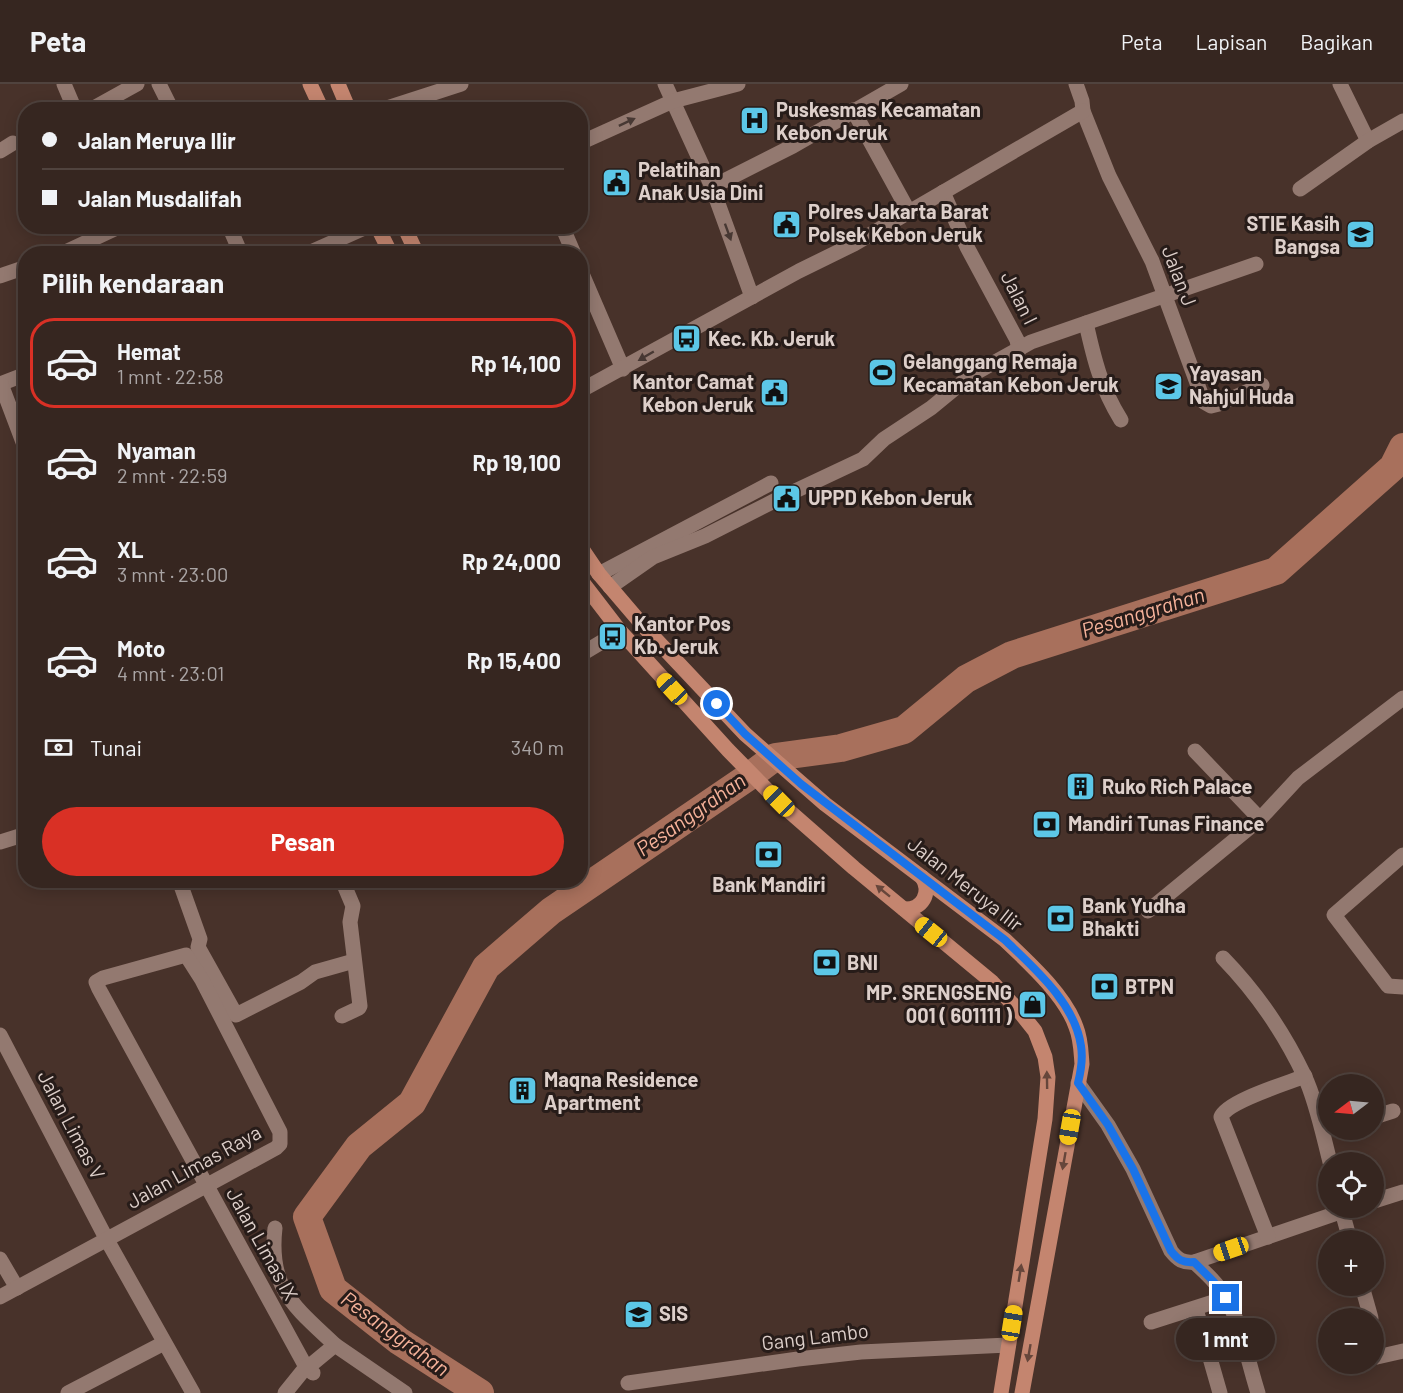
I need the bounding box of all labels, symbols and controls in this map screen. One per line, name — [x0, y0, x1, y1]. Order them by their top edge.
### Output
text: Peta — [30, 24, 86, 58]
text: Peta — [1121, 29, 1162, 54]
text: Lapisan — [1195, 29, 1267, 54]
text: Bagikan — [1300, 29, 1373, 54]
place label: Puskesmas Kecamatan Kebon Jeruk — [776, 97, 981, 144]
hospital icon: Puskesmas Kecamatan Kebon Jeruk — [739, 105, 771, 137]
one-way arrow — [618, 117, 635, 126]
text: Jalan Meruya Ilir — [78, 127, 236, 153]
place label: Pelatihan Anak Usia Dini — [638, 157, 763, 204]
public building icon: Pelatihan Anak Usia Dini — [601, 166, 633, 198]
text: Jalan Musdalifah — [78, 185, 242, 211]
place label: Polres Jakarta Barat Polsek Kebon Jeruk — [808, 199, 989, 246]
public building icon: Polres Jakarta Barat Polsek Kebon Jeruk — [771, 208, 803, 240]
place label: STIE Kasih Bangsa — [1246, 211, 1340, 258]
school or university icon: STIE Kasih Bangsa — [1345, 219, 1377, 251]
one-way arrow — [724, 223, 734, 241]
street label: Jalan J — [1157, 242, 1202, 309]
text: Pilih kendaraan — [42, 266, 224, 298]
street label: Jalan I — [996, 267, 1043, 328]
bus stop icon: Kec. Kb. Jeruk — [671, 323, 703, 355]
place label: Kec. Kb. Jeruk — [708, 326, 836, 350]
icon: car — [45, 336, 99, 390]
text: Hemat — [117, 338, 181, 364]
place label: Gelanggang Remaja Kecamatan Kebon Jeruk — [903, 349, 1119, 396]
text: Rp 14,100 — [471, 350, 561, 376]
one-way arrow — [638, 350, 654, 361]
sports icon: Gelanggang Remaja Kecamatan Kebon Jeruk — [866, 357, 898, 389]
place label: Yayasan Nahjul Huda — [1189, 361, 1294, 408]
text: 1 mnt · 22:58 — [117, 364, 224, 388]
place label: Kantor Camat Kebon Jeruk — [632, 369, 754, 416]
school or university icon: Yayasan Nahjul Huda — [1152, 370, 1184, 402]
public building icon: Kantor Camat Kebon Jeruk — [759, 377, 791, 409]
icon: car — [45, 435, 99, 489]
text: Nyaman — [117, 437, 196, 463]
text: Rp 19,100 — [472, 449, 561, 475]
text: 2 mnt · 22:59 — [117, 463, 227, 487]
public building icon: UPPD Kebon Jeruk — [771, 482, 803, 514]
place label: UPPD Kebon Jeruk — [808, 485, 973, 509]
icon: car — [45, 534, 99, 588]
text: XL — [117, 536, 143, 562]
text: Rp 24,000 — [462, 548, 561, 574]
text: 3 mnt · 23:00 — [117, 562, 228, 586]
water label: Pesanggrahan — [1078, 581, 1207, 642]
place label: Kantor Pos Kb. Jeruk — [634, 611, 731, 658]
bus stop icon: Kantor Pos Kb. Jeruk — [597, 620, 629, 652]
icon: car — [45, 633, 99, 687]
text: Moto — [117, 635, 165, 661]
text: Rp 15,400 — [467, 647, 561, 673]
text: 4 mnt · 23:01 — [117, 661, 224, 685]
car — [653, 670, 691, 708]
route start — [703, 690, 730, 717]
icon: cash — [42, 731, 75, 764]
text: Tunai — [90, 734, 142, 760]
text: 340 m — [511, 735, 564, 759]
water label: Pesanggrahan — [631, 767, 749, 861]
building icon: Ruko Rich Palace — [1065, 771, 1097, 803]
place label: Ruko Rich Palace — [1102, 774, 1253, 798]
car — [760, 782, 798, 820]
button: Pesan — [42, 807, 564, 876]
bank icon: Mandiri Tunas Finance — [1031, 808, 1063, 840]
place label: Mandiri Tunas Finance — [1068, 811, 1264, 835]
street label: Jalan Meruya Ilir — [903, 831, 1028, 936]
bank icon: Bank Mandiri — [753, 838, 785, 870]
place label: Bank Mandiri — [712, 872, 826, 896]
one-way arrow — [875, 885, 891, 898]
place label: Bank Yudha Bhakti — [1082, 893, 1186, 940]
bank icon: Bank Yudha Bhakti — [1045, 902, 1077, 934]
car — [911, 914, 951, 950]
bank icon: BNI — [810, 947, 842, 979]
place label: BNI — [847, 950, 878, 974]
bank icon: BTPN — [1088, 971, 1120, 1003]
place label: BTPN — [1125, 974, 1174, 998]
place label: MP. SRENGSENG 001 ( 601111 ) — [866, 980, 1012, 1027]
shop icon: MP. SRENGSENG 001 ( 601111 ) — [1017, 988, 1049, 1020]
street label: Jalan Limas V — [33, 1066, 111, 1183]
place label: Maqna Residence Apartment — [544, 1067, 699, 1114]
one-way arrow — [1042, 1071, 1052, 1090]
north arrow — [1318, 1074, 1384, 1140]
map controls — [1318, 1074, 1384, 1374]
building icon: Maqna Residence Apartment — [507, 1075, 539, 1107]
car — [1058, 1108, 1082, 1146]
street label: Jalan Limas Raya — [122, 1119, 265, 1213]
one-way arrow — [1059, 1152, 1068, 1171]
button: locate — [1318, 1152, 1384, 1218]
street label: Jalan Limas IX — [222, 1183, 304, 1304]
button: + — [1318, 1230, 1384, 1296]
car — [1211, 1235, 1251, 1263]
one-way arrow — [1016, 1263, 1025, 1282]
route end — [1212, 1284, 1239, 1311]
water label: Pesanggrahan — [337, 1285, 455, 1380]
school or university icon: SIS — [622, 1298, 654, 1330]
place label: SIS — [659, 1301, 688, 1325]
car — [1000, 1304, 1024, 1342]
button: − — [1318, 1308, 1384, 1374]
street label: Gang Lambo — [760, 1318, 870, 1354]
callout: 1 mnt — [1176, 1319, 1276, 1361]
text: 1 mnt — [1202, 1327, 1249, 1351]
one-way arrow — [1024, 1344, 1033, 1363]

